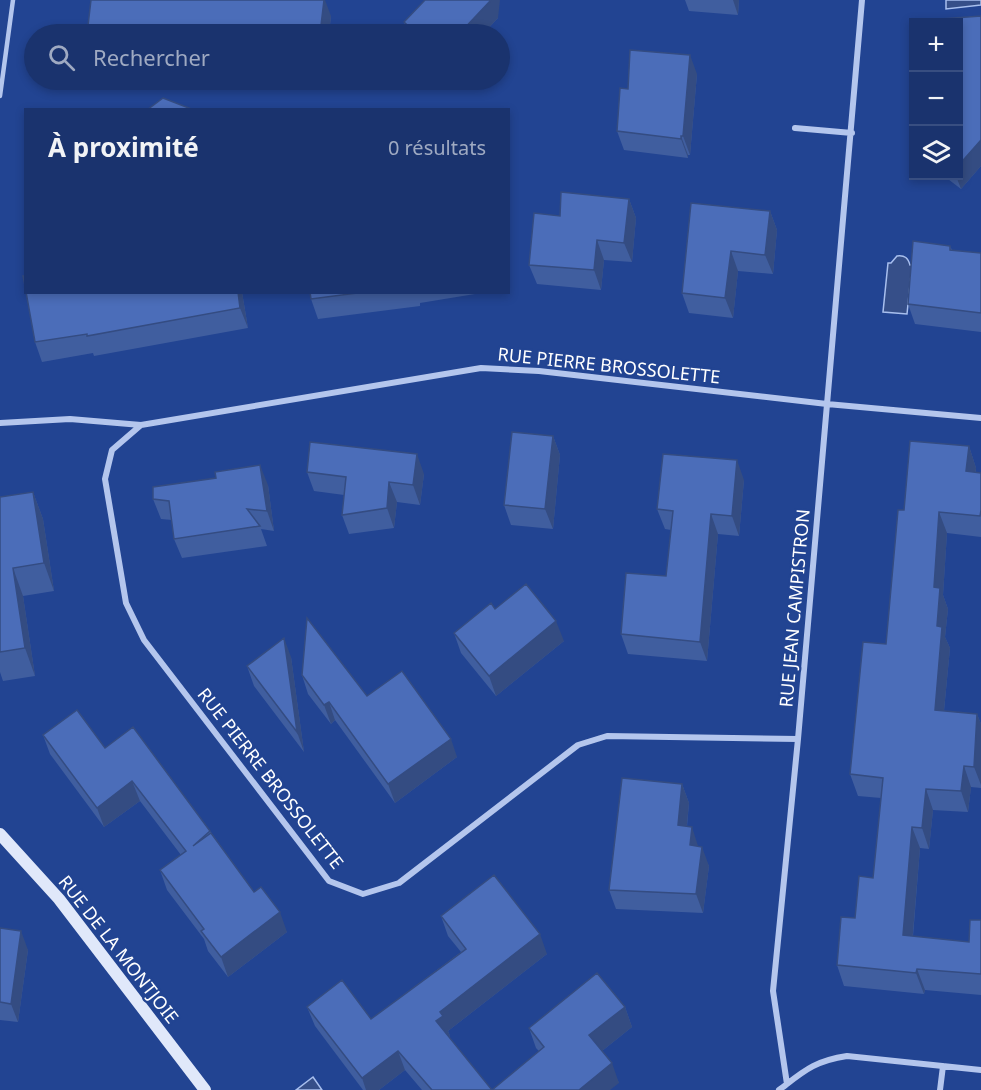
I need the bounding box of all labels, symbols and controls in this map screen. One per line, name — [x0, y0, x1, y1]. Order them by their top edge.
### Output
map controls — [909, 18, 963, 180]
button: + — [909, 18, 963, 72]
search box — [24, 24, 510, 90]
icon: search — [45, 41, 78, 74]
text: Rechercher — [93, 42, 210, 72]
button: − — [909, 72, 963, 126]
button: layers — [909, 126, 963, 180]
text: À proximité — [48, 129, 199, 165]
text: 0 résultats — [388, 134, 486, 161]
street label: RUE PIERRE BROSSOLETTE — [496, 341, 722, 389]
street label: RUE JEAN CAMPISTRON — [773, 508, 815, 708]
street label: RUE PIERRE BROSSOLETTE — [193, 682, 349, 874]
street label: RUE DE LA MONTJOIE — [54, 870, 184, 1028]

